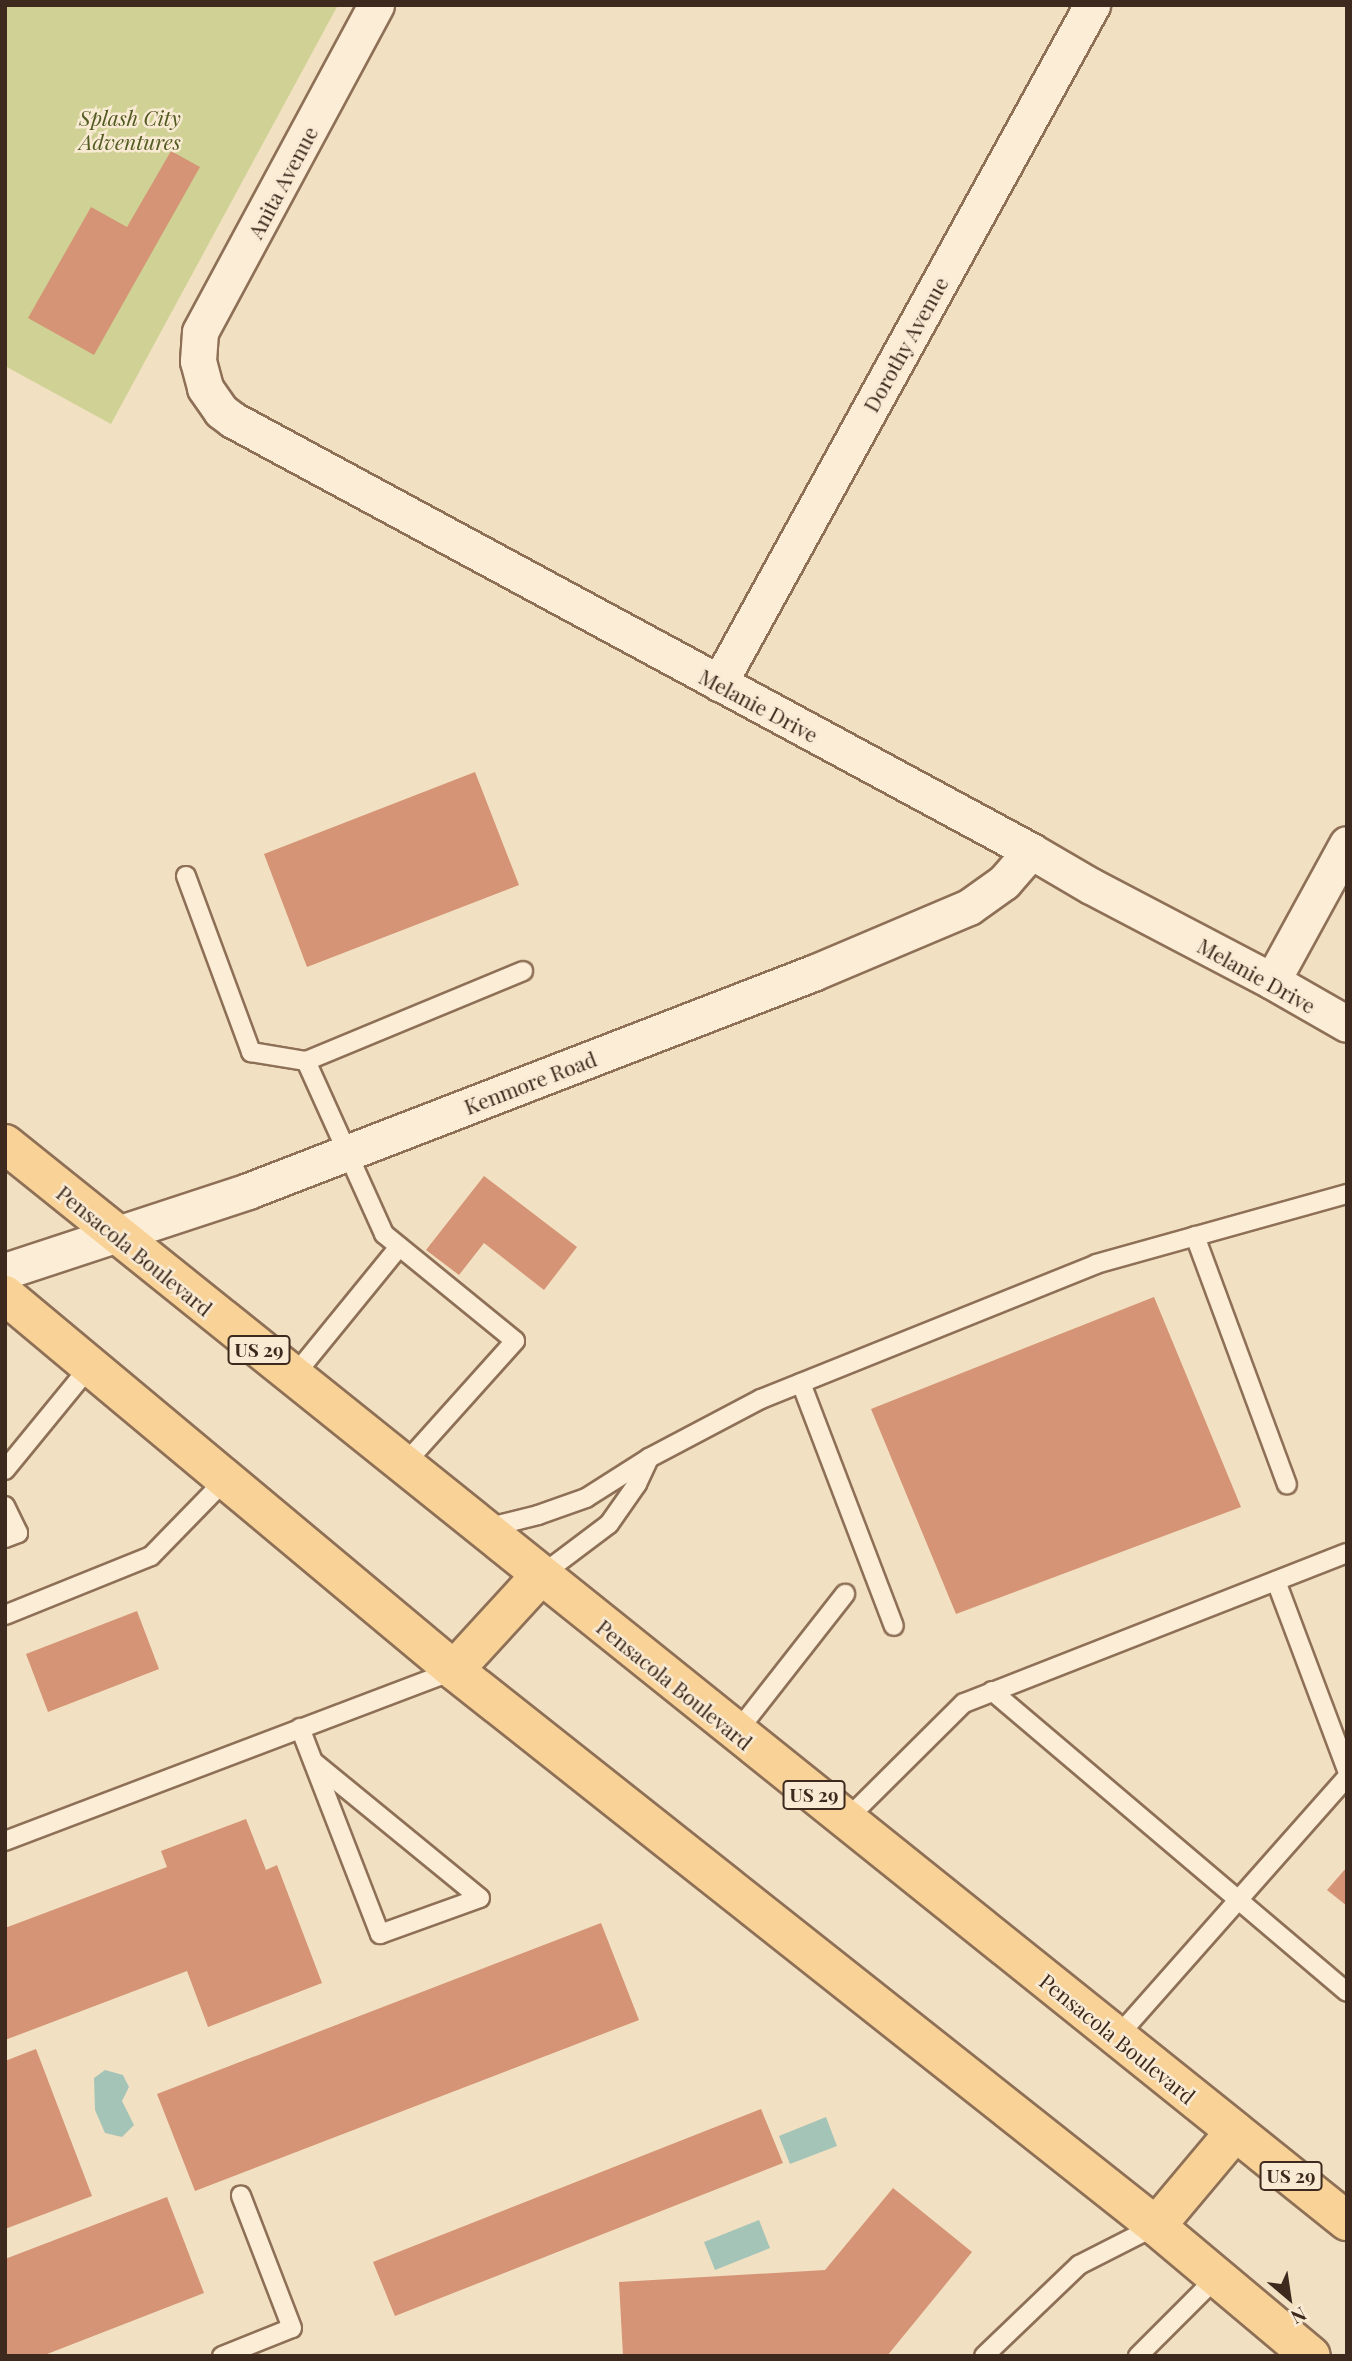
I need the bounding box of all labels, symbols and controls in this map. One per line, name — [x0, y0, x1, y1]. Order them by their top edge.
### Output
park label: Splash City Adventures — [79, 104, 181, 154]
street label: Anita Avenue — [242, 121, 322, 243]
street label: Dorothy Avenue — [857, 271, 953, 417]
street label: Melanie Drive — [695, 663, 823, 747]
street label: Melanie Drive — [1194, 932, 1320, 1018]
street label: Kenmore Road — [460, 1045, 600, 1119]
street label: Pensacola Boulevard — [52, 1179, 218, 1321]
road number: US 29 — [226, 1334, 292, 1366]
street label: Pensacola Boulevard — [592, 1613, 758, 1755]
road number: US 29 — [781, 1780, 847, 1811]
street label: Pensacola Boulevard — [1035, 1967, 1201, 2109]
road number: US 29 — [1258, 2160, 1324, 2192]
north arrow — [1254, 2263, 1324, 2333]
text: N — [1287, 2302, 1311, 2331]

